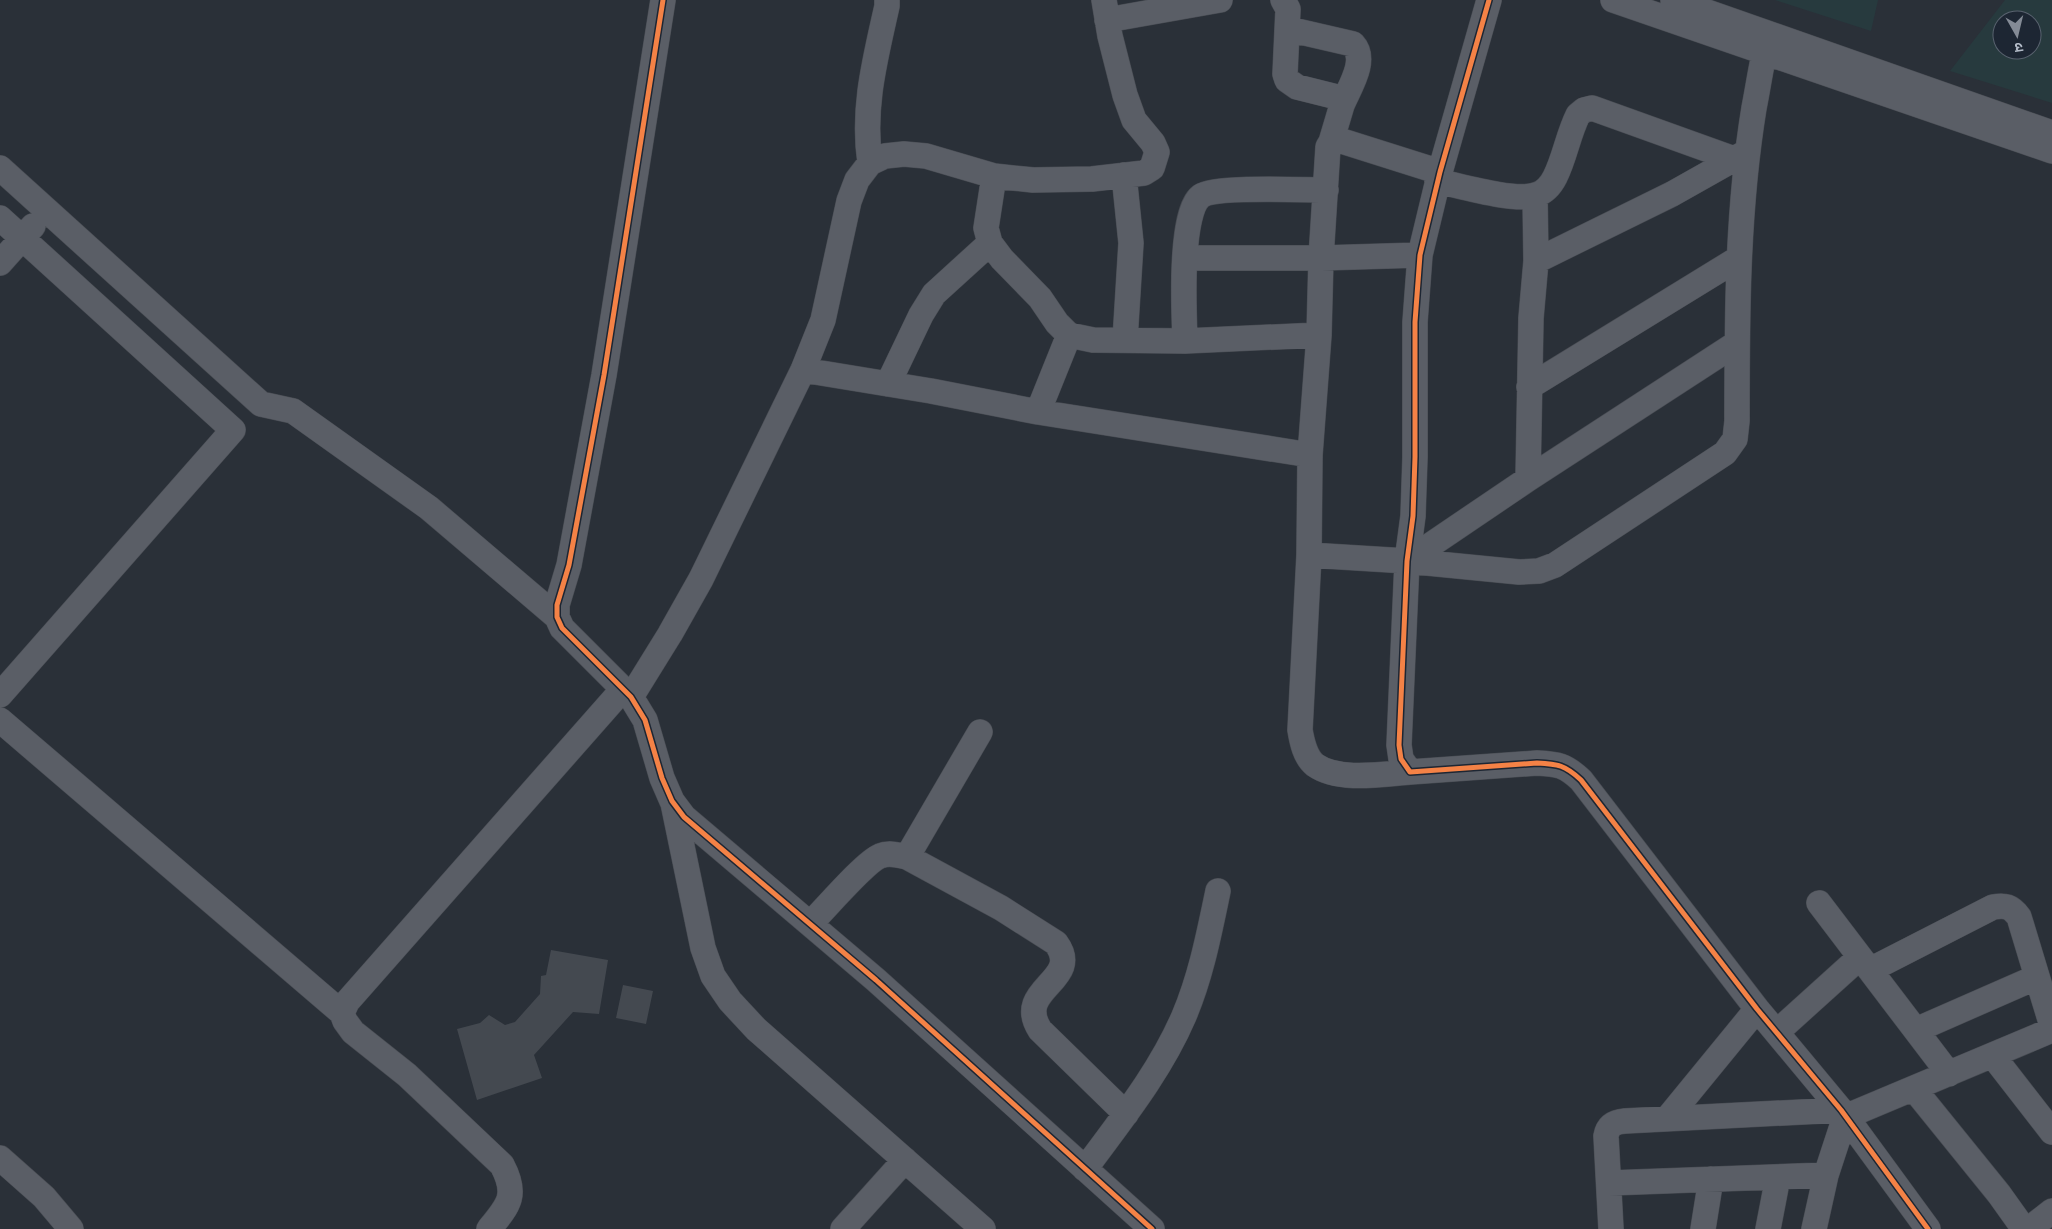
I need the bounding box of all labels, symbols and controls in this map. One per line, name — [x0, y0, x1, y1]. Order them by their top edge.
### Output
north arrow — [1992, 10, 2042, 60]
text: उ — [2013, 38, 2024, 58]

